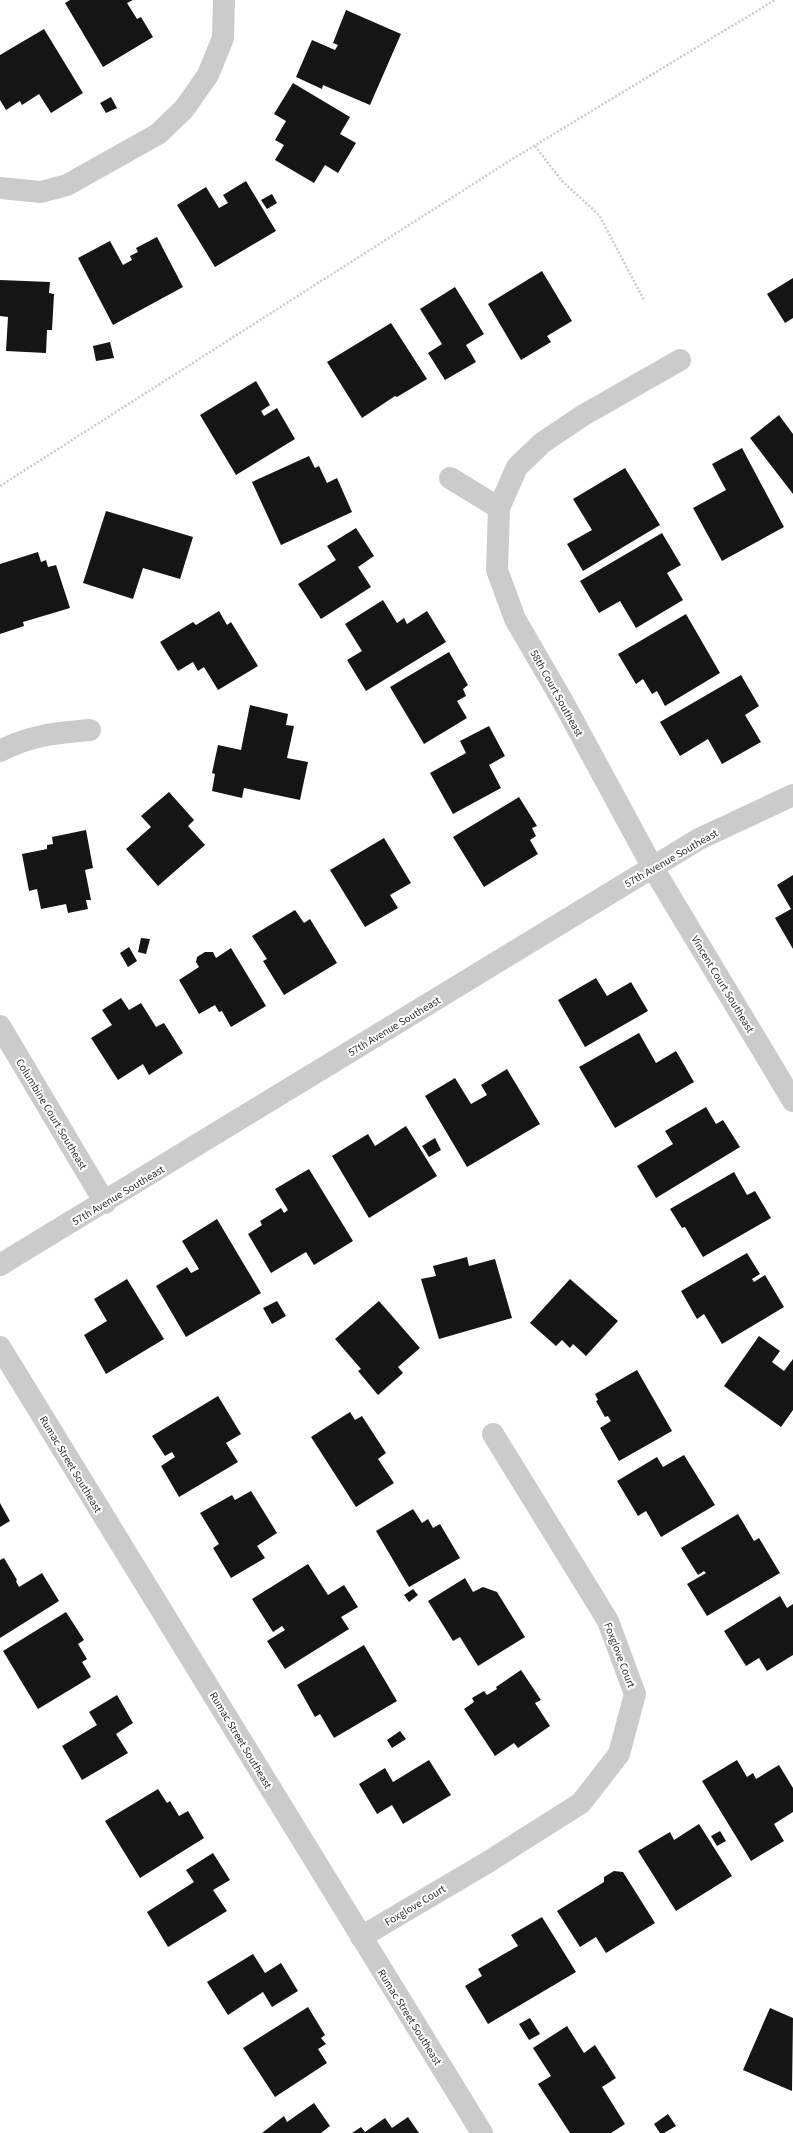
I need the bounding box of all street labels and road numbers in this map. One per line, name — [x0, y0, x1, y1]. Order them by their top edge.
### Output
street label: 58th Court Southeast — [526, 647, 587, 740]
street label: 57th Avenue Southeast — [622, 825, 721, 891]
street label: Vincent Court Southeast — [688, 933, 758, 1036]
street label: 57th Avenue Southeast — [345, 993, 444, 1060]
street label: Columbine Court Southeast — [12, 1056, 91, 1173]
street label: 57th Avenue Southeast — [69, 1162, 168, 1229]
street label: Rumac Street Southeast — [36, 1413, 106, 1516]
street label: Foxglove Court — [600, 1620, 639, 1690]
street label: Rumac Street Southeast — [206, 1689, 276, 1792]
street label: Foxglove Court — [382, 1881, 449, 1930]
street label: Rumac Street Southeast — [374, 1966, 445, 2068]

